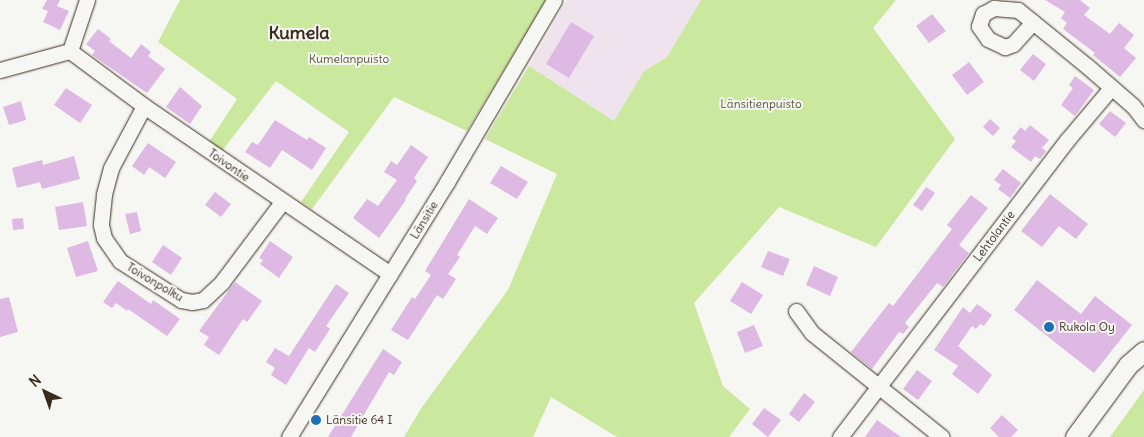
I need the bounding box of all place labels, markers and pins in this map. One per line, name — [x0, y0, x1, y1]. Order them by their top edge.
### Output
place label: Rukola Oy — [1059, 320, 1115, 334]
marker: Rukola Oy — [1043, 321, 1055, 333]
place label: Länsitie 64 I — [326, 413, 392, 427]
marker: Länsitie 64 I — [310, 414, 322, 426]

